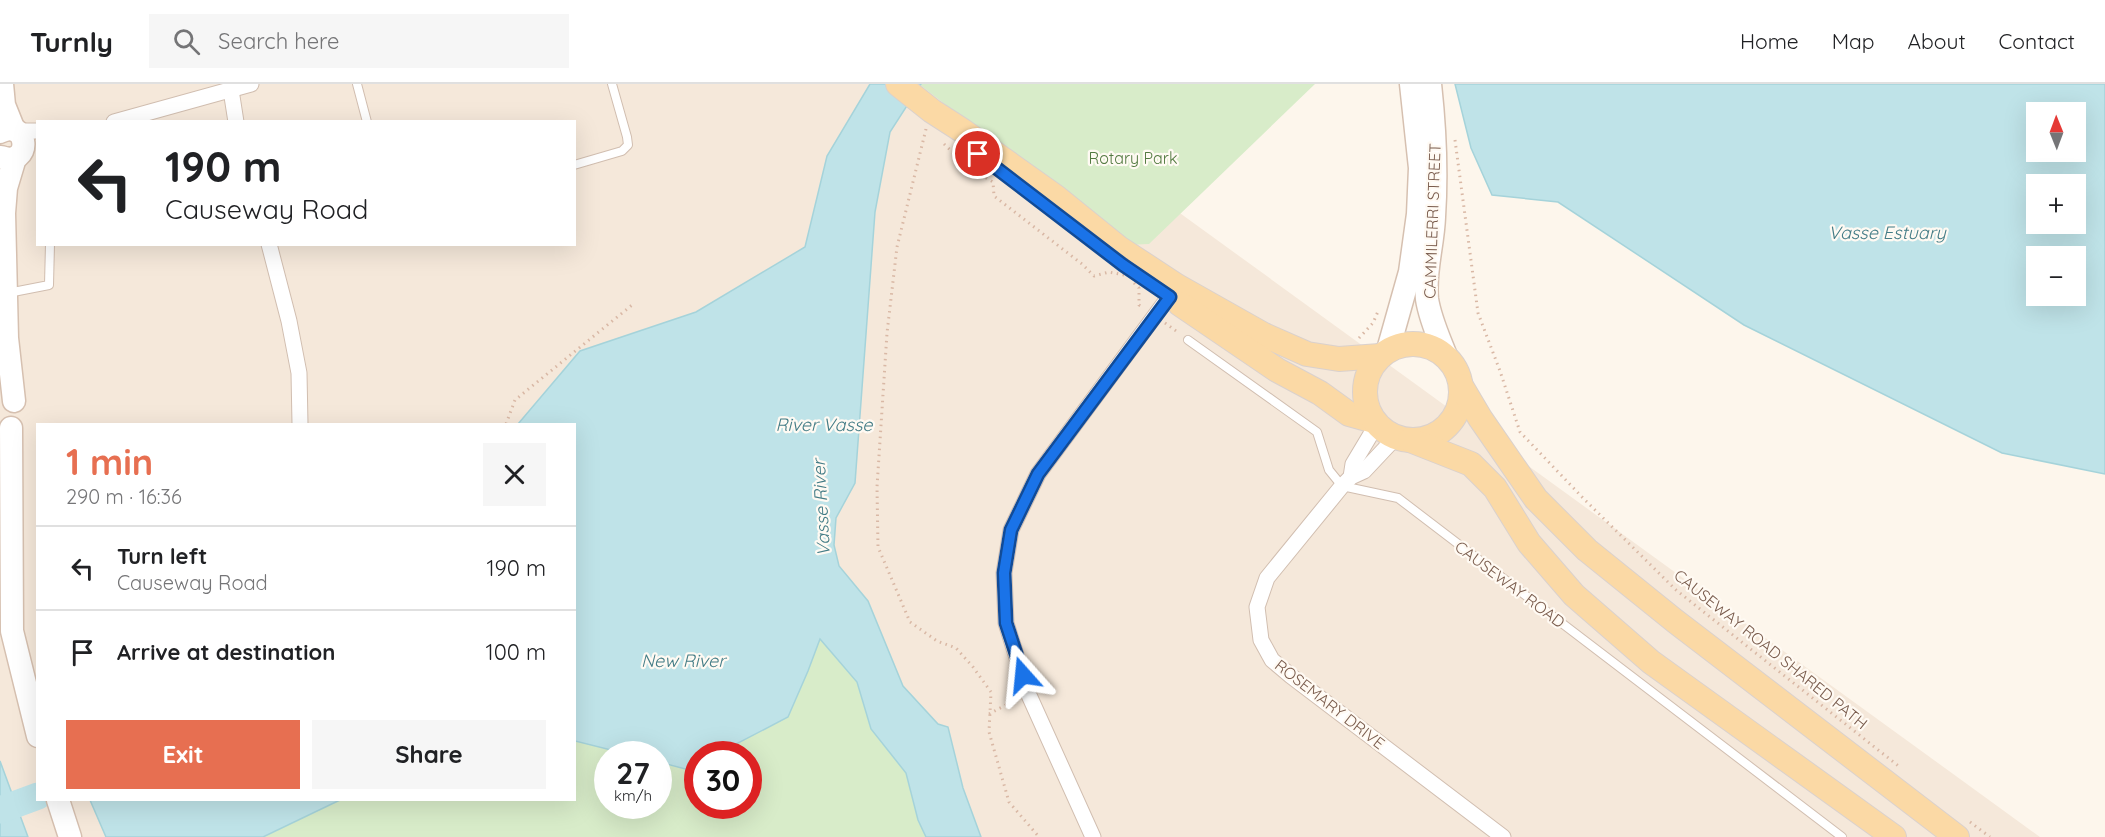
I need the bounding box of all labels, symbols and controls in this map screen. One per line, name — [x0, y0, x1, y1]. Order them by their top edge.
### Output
search box — [149, 14, 569, 68]
text: Turnly — [30, 24, 113, 59]
icon: search — [170, 25, 203, 58]
text: Search here — [218, 27, 339, 55]
text: Home — [1740, 28, 1799, 54]
text: Map — [1832, 28, 1875, 54]
text: About — [1908, 28, 1966, 54]
text: Contact — [1999, 28, 2075, 54]
north arrow — [2026, 102, 2086, 162]
map controls — [2026, 102, 2086, 306]
pin — [952, 128, 1003, 179]
icon: arrive — [961, 137, 994, 170]
text: 190 m — [165, 140, 281, 193]
street label: CAMMILERRI STREET — [1419, 142, 1445, 299]
icon: left — [66, 144, 144, 222]
park label: Rotary Park — [1089, 148, 1177, 168]
button: + — [2026, 174, 2086, 234]
text: Causeway Road — [165, 192, 368, 226]
water label: Vasse Estuary — [1828, 221, 1948, 244]
button: − — [2026, 246, 2086, 306]
water label: River Vasse — [775, 413, 873, 436]
text: 1 min — [66, 439, 153, 484]
button: close — [483, 443, 546, 506]
water label: Vasse River — [807, 457, 835, 557]
text: 290 m · 16:36 — [66, 484, 182, 509]
street label: CAUSEWAY ROAD — [1451, 536, 1569, 632]
text: Turn left — [117, 542, 207, 570]
icon: left — [66, 552, 99, 585]
text: 190 m — [486, 554, 546, 582]
street label: CAUSEWAY ROAD SHARED PATH — [1670, 565, 1872, 733]
text: Causeway Road — [117, 570, 268, 595]
icon: arrive — [66, 636, 99, 669]
text: Arrive at destination — [117, 638, 335, 666]
text: 100 m — [486, 638, 546, 666]
position arrow — [991, 643, 1055, 707]
water label: New River — [641, 649, 727, 672]
street label: ROSEMARY DRIVE — [1271, 655, 1389, 753]
button: Exit — [66, 720, 300, 789]
button: Share — [312, 720, 546, 789]
speed limit sign: 30 — [684, 741, 762, 819]
text: 27 — [616, 754, 650, 792]
text: km/h — [614, 786, 652, 805]

